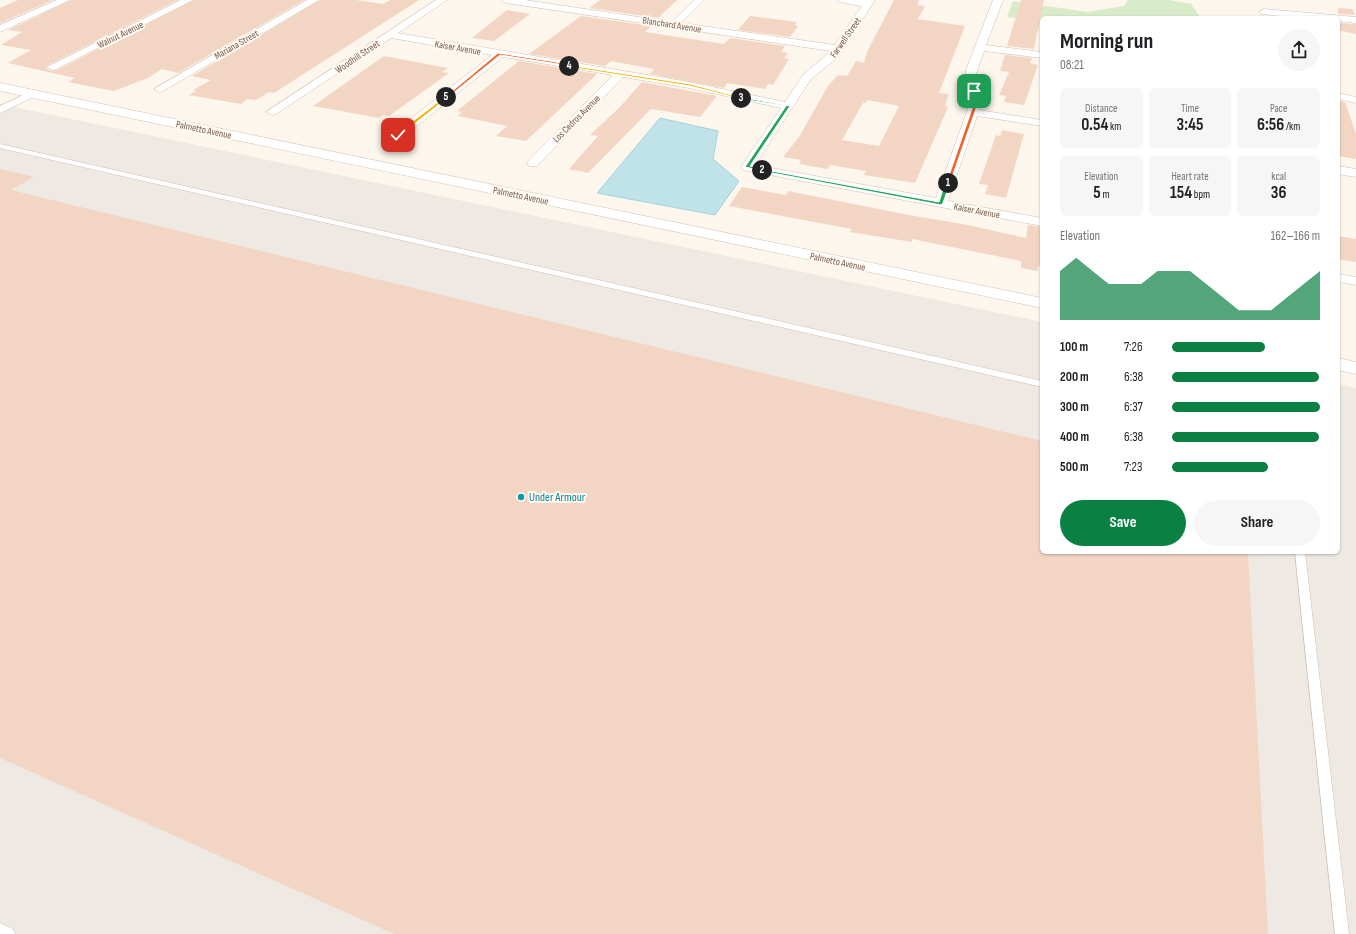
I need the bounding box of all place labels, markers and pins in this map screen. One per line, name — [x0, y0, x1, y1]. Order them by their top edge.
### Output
pin: 4 — [559, 56, 579, 76]
pin — [957, 74, 991, 108]
pin: 5 — [436, 87, 456, 107]
pin: 3 — [731, 88, 751, 108]
pin — [381, 118, 415, 152]
pin: 2 — [752, 160, 772, 180]
pin: 1 — [938, 173, 958, 193]
place label: Under Armour — [529, 490, 586, 505]
marker: Under Armour — [516, 492, 526, 502]

